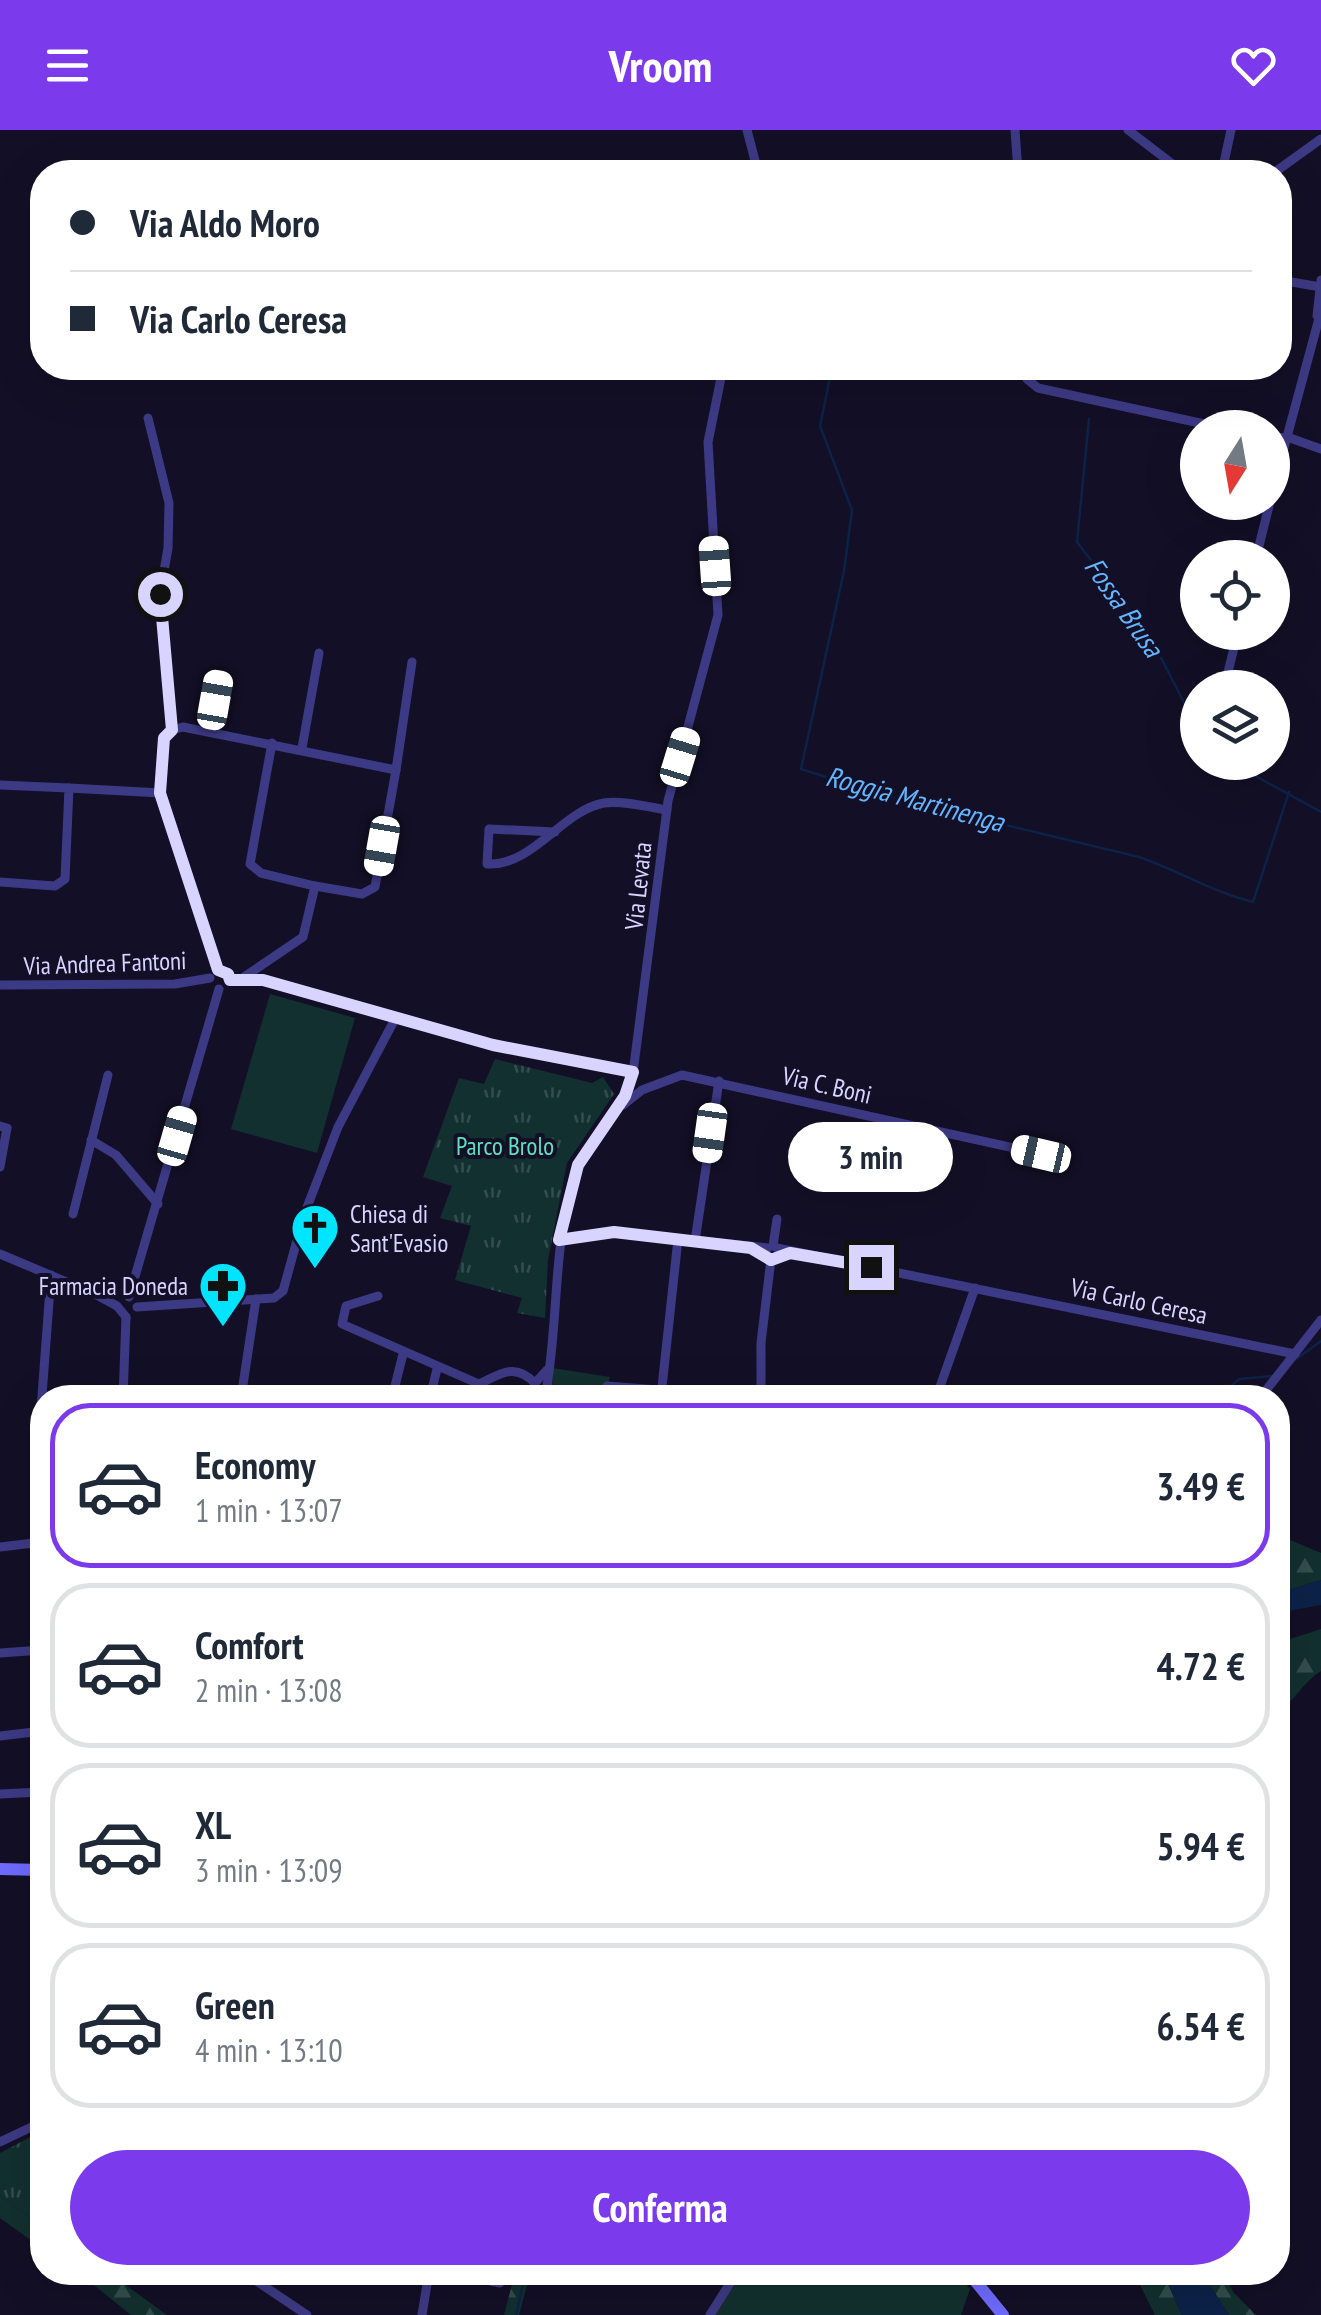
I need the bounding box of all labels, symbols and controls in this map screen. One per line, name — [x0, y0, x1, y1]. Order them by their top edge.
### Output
text: Vroom — [609, 36, 712, 94]
icon: menu — [40, 38, 95, 93]
icon: heart — [1226, 38, 1281, 93]
text: Via Aldo Moro — [130, 198, 320, 247]
text: Via Carlo Ceresa — [130, 294, 347, 343]
north arrow — [1180, 410, 1290, 520]
map controls — [1180, 410, 1290, 780]
car — [698, 535, 732, 597]
button: locate — [1180, 540, 1290, 650]
water label: Fossa Brusa — [1077, 550, 1173, 665]
route start — [138, 572, 183, 617]
car — [195, 668, 235, 732]
button: layers — [1180, 670, 1290, 780]
car — [657, 724, 703, 790]
water label: Roggia Martinenga — [822, 757, 1010, 840]
car — [362, 814, 402, 878]
street label: Via Levata — [617, 841, 659, 932]
street label: Via Andrea Fantoni — [22, 944, 187, 982]
street label: Via C. Boni — [778, 1059, 875, 1111]
car — [691, 1101, 729, 1165]
car — [154, 1103, 200, 1169]
callout: 3 min — [788, 1122, 954, 1192]
park label: Parco Brolo — [456, 1130, 554, 1162]
car — [1008, 1133, 1074, 1175]
text: 3 min — [838, 1136, 903, 1178]
place label: Chiesa di Sant'Evasio — [350, 1198, 448, 1259]
church icon: Chiesa di Sant'Evasio — [289, 1202, 341, 1270]
route end — [849, 1245, 894, 1290]
pharmacy icon: Farmacia Doneda — [197, 1260, 249, 1328]
place label: Farmacia Doneda — [39, 1270, 188, 1302]
street label: Via Carlo Ceresa — [1067, 1271, 1210, 1331]
text: Economy — [195, 1440, 315, 1489]
icon: car — [75, 1441, 165, 1531]
text: 3.49 € — [1156, 1461, 1245, 1510]
text: 1 min · 13:07 — [195, 1489, 343, 1531]
text: Comfort — [195, 1620, 304, 1669]
icon: car — [75, 1621, 165, 1711]
text: 4.72 € — [1156, 1641, 1245, 1690]
text: 2 min · 13:08 — [195, 1669, 343, 1711]
text: XL — [195, 1800, 231, 1849]
icon: car — [75, 1801, 165, 1891]
text: 5.94 € — [1156, 1821, 1245, 1870]
text: 3 min · 13:09 — [195, 1849, 343, 1891]
text: Green — [195, 1980, 275, 2029]
icon: car — [75, 1981, 165, 2071]
text: 6.54 € — [1156, 2001, 1245, 2050]
text: 4 min · 13:10 — [195, 2029, 343, 2071]
button: Conferma — [70, 2150, 1250, 2265]

